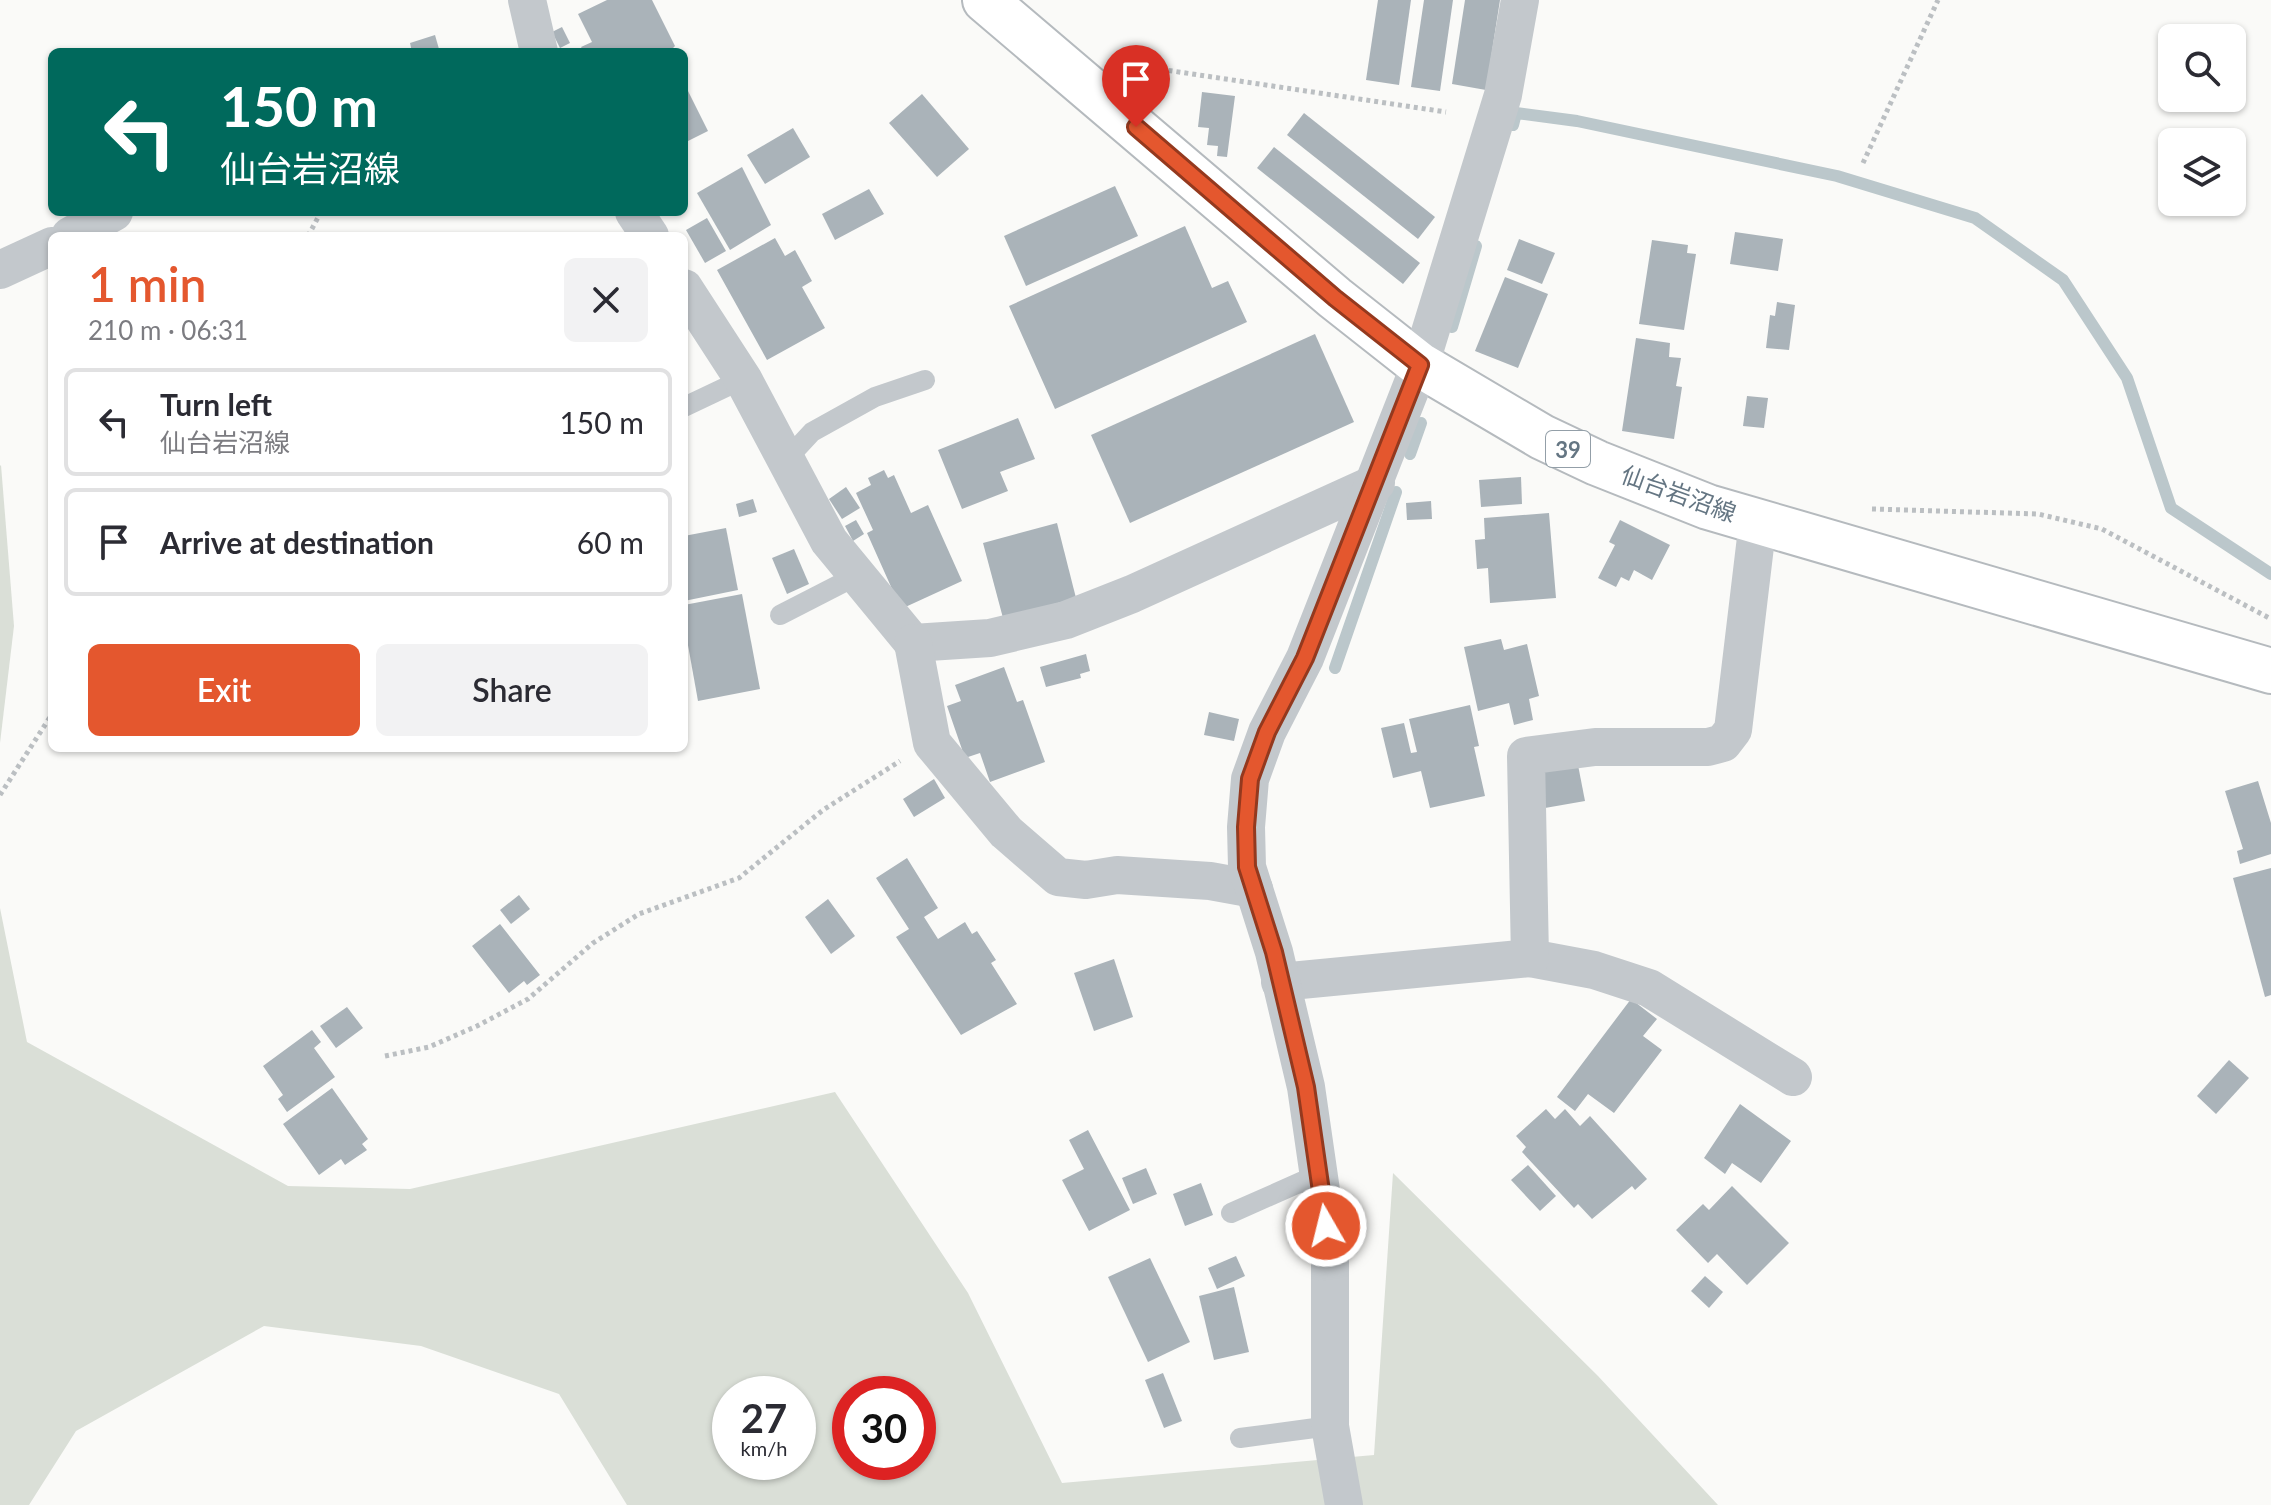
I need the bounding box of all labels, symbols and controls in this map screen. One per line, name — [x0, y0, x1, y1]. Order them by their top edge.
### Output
map controls — [2158, 24, 2246, 216]
button: search — [2158, 24, 2246, 112]
pin — [1102, 45, 1170, 127]
icon: arrive — [1114, 57, 1158, 101]
text: 150 m — [220, 72, 378, 139]
icon: left — [88, 80, 192, 184]
button: layers — [2158, 128, 2246, 216]
text: 仙台岩沼線 — [220, 146, 400, 190]
text: 1 min — [88, 255, 206, 312]
button: close — [564, 258, 648, 342]
text: 210 m · 06:31 — [88, 314, 248, 346]
text: Turn left — [160, 386, 272, 422]
icon: left — [92, 400, 136, 444]
text: 150 m — [559, 404, 644, 440]
text: 仙台岩沼線 — [160, 426, 290, 458]
road number: 39 — [1546, 431, 1590, 467]
street label: 仙台岩沼線 — [1618, 459, 1740, 527]
icon: arrive — [92, 520, 136, 564]
text: Arrive at destination — [160, 524, 434, 560]
text: 60 m — [577, 524, 644, 560]
button: Exit — [88, 644, 360, 736]
button: Share — [376, 644, 648, 736]
position arrow — [1284, 1184, 1368, 1268]
speed limit sign: 30 — [832, 1376, 936, 1480]
text: 27 — [741, 1394, 787, 1442]
text: km/h — [741, 1436, 787, 1460]

